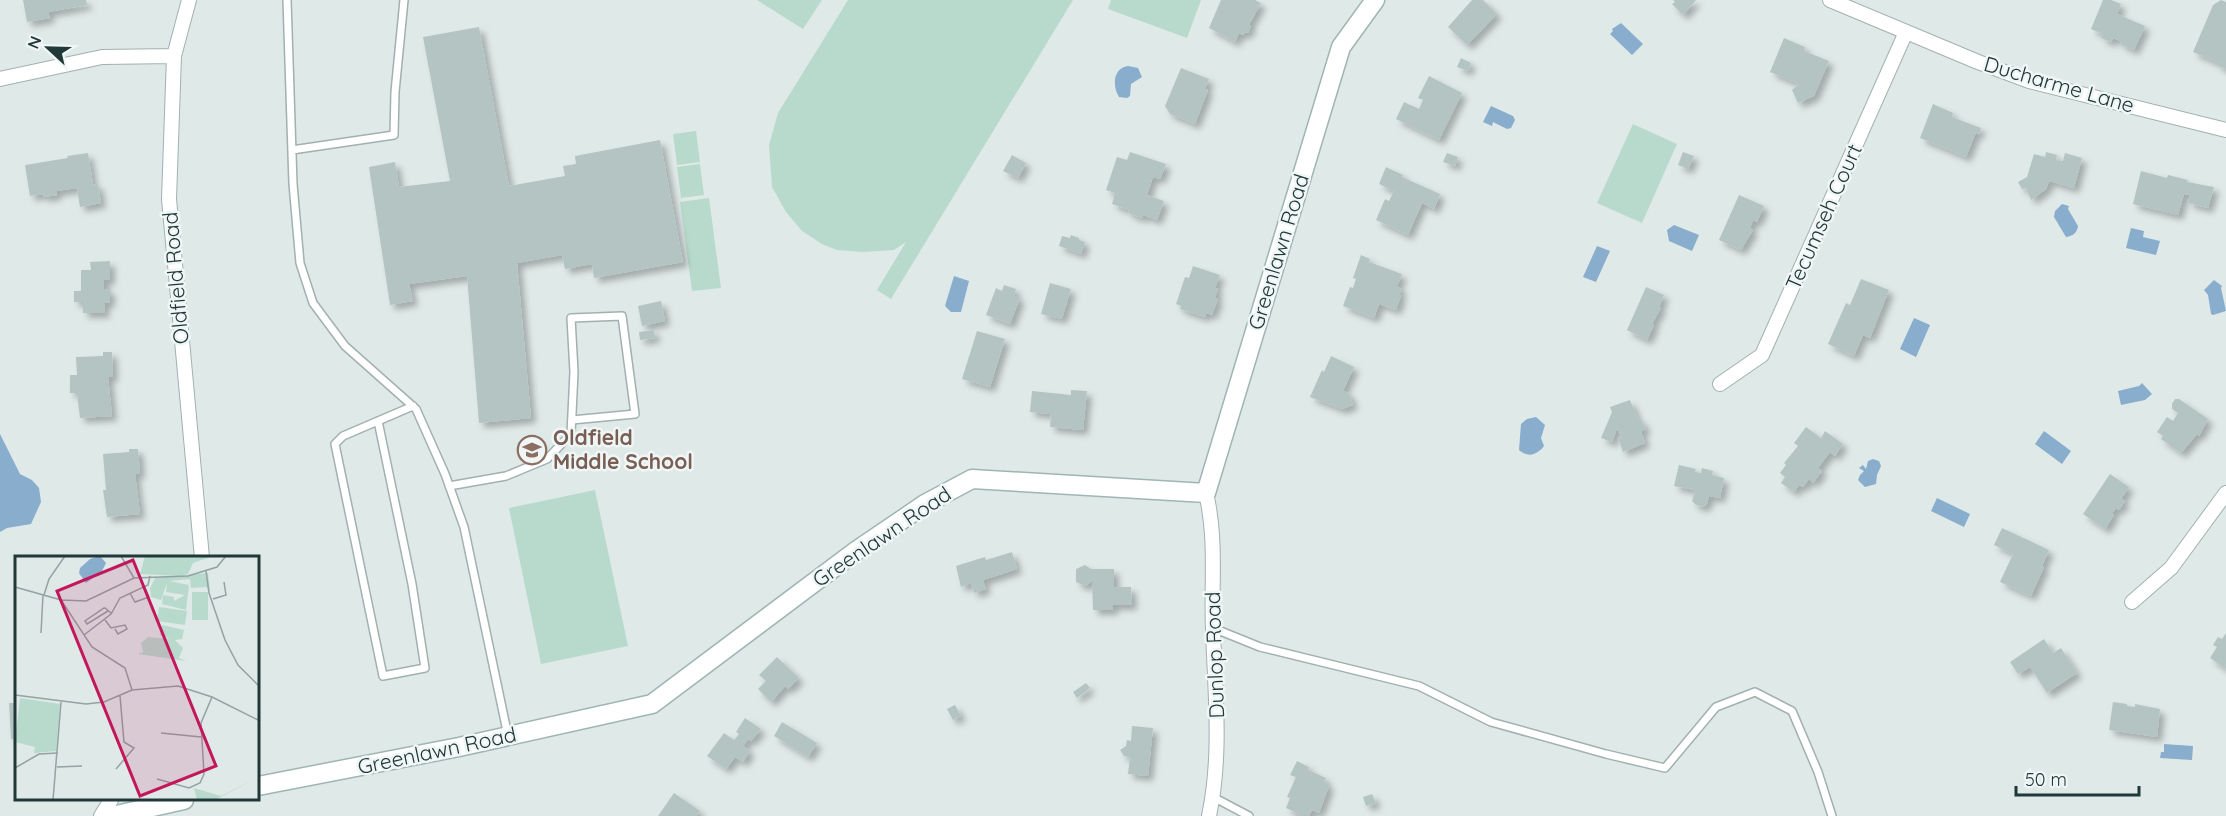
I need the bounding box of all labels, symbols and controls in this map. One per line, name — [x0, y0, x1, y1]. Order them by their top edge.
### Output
north arrow — [18, 18, 78, 78]
text: N — [23, 33, 46, 52]
street label: Ducharme Lane — [1981, 50, 2138, 118]
street label: Tecumseh Court — [1779, 140, 1867, 294]
street label: Greenlawn Road — [1242, 171, 1314, 333]
street label: Oldfield Road — [156, 211, 194, 345]
place label: Oldfield Middle School — [553, 424, 693, 474]
school or university icon: Oldfield Middle School — [516, 434, 548, 466]
street label: Greenlawn Road — [807, 480, 956, 592]
inset map — [15, 556, 260, 801]
street label: Dunlop Road — [1199, 591, 1229, 719]
street label: Greenlawn Road — [355, 721, 518, 780]
scale bar — [2016, 759, 2139, 797]
text: 50 m — [2025, 768, 2067, 791]

